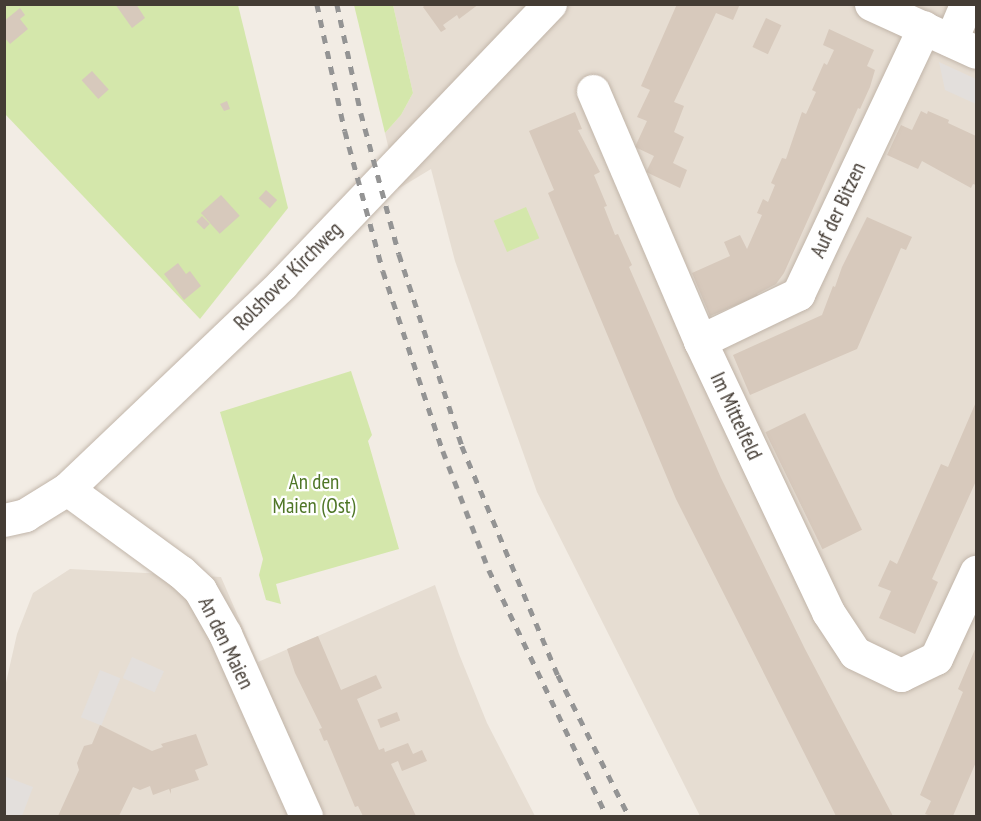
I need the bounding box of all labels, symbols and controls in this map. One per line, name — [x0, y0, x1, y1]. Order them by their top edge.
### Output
street label: Auf der Bitzen — [805, 158, 871, 262]
street label: Rolshover Kirchweg — [229, 217, 347, 335]
street label: Im Mittelfeld — [705, 368, 767, 464]
park label: An den Maien (Ost) — [273, 469, 355, 519]
street label: An den Maien — [193, 593, 259, 693]

